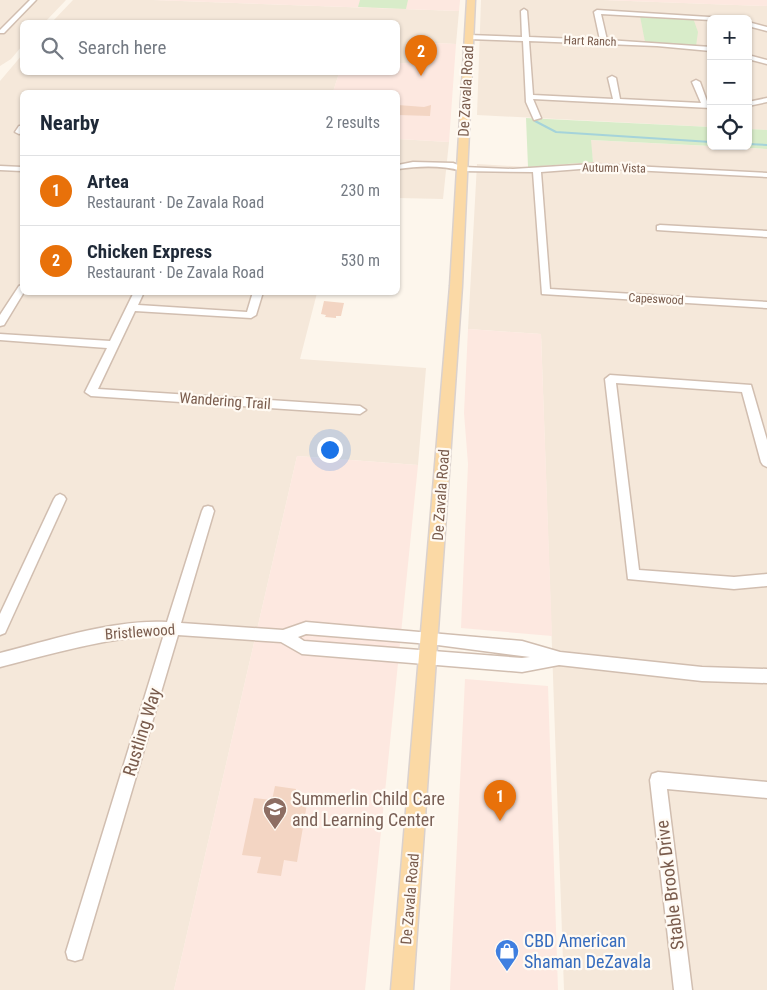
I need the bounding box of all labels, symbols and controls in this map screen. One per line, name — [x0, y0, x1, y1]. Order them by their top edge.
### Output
map controls — [707, 15, 752, 150]
button: + — [707, 15, 752, 60]
search box — [20, 20, 400, 75]
street label: Hart Ranch — [563, 33, 617, 49]
icon: search — [38, 34, 66, 62]
pin: 2 — [405, 35, 437, 76]
text: Search here — [78, 36, 166, 59]
street label: De Zavala Road — [455, 45, 477, 137]
button: − — [707, 60, 752, 105]
button: locate — [707, 105, 752, 150]
text: Nearby — [40, 111, 99, 135]
text: 2 results — [325, 113, 380, 132]
street label: Autumn Vista — [582, 160, 646, 176]
text: Artea — [87, 170, 129, 193]
text: 1 — [52, 181, 60, 200]
text: 230 m — [341, 181, 380, 200]
text: Restaurant · De Zavala Road — [87, 193, 264, 212]
text: Chicken Express — [87, 240, 212, 263]
text: 2 — [52, 251, 60, 270]
text: 530 m — [341, 251, 380, 270]
text: Restaurant · De Zavala Road — [87, 263, 264, 282]
street label: Capeswood — [628, 291, 684, 307]
street label: Wandering Trail — [179, 389, 271, 413]
your location — [317, 437, 343, 463]
street label: De Zavala Road — [429, 449, 453, 541]
street label: Bristlewood — [104, 621, 176, 643]
street label: Rustling Way — [118, 685, 165, 779]
pin: 1 — [484, 780, 516, 821]
place label: Summerlin Child Care and Learning Center — [292, 788, 445, 830]
school or university icon: Summerlin Child Care and Learning Center — [262, 796, 288, 830]
street label: Stable Brook Drive — [651, 819, 688, 951]
street label: De Zavala Road — [397, 853, 423, 945]
place label: CBD American Shaman DeZavala — [524, 930, 651, 972]
shop icon: CBD American Shaman DeZavala — [494, 938, 520, 972]

